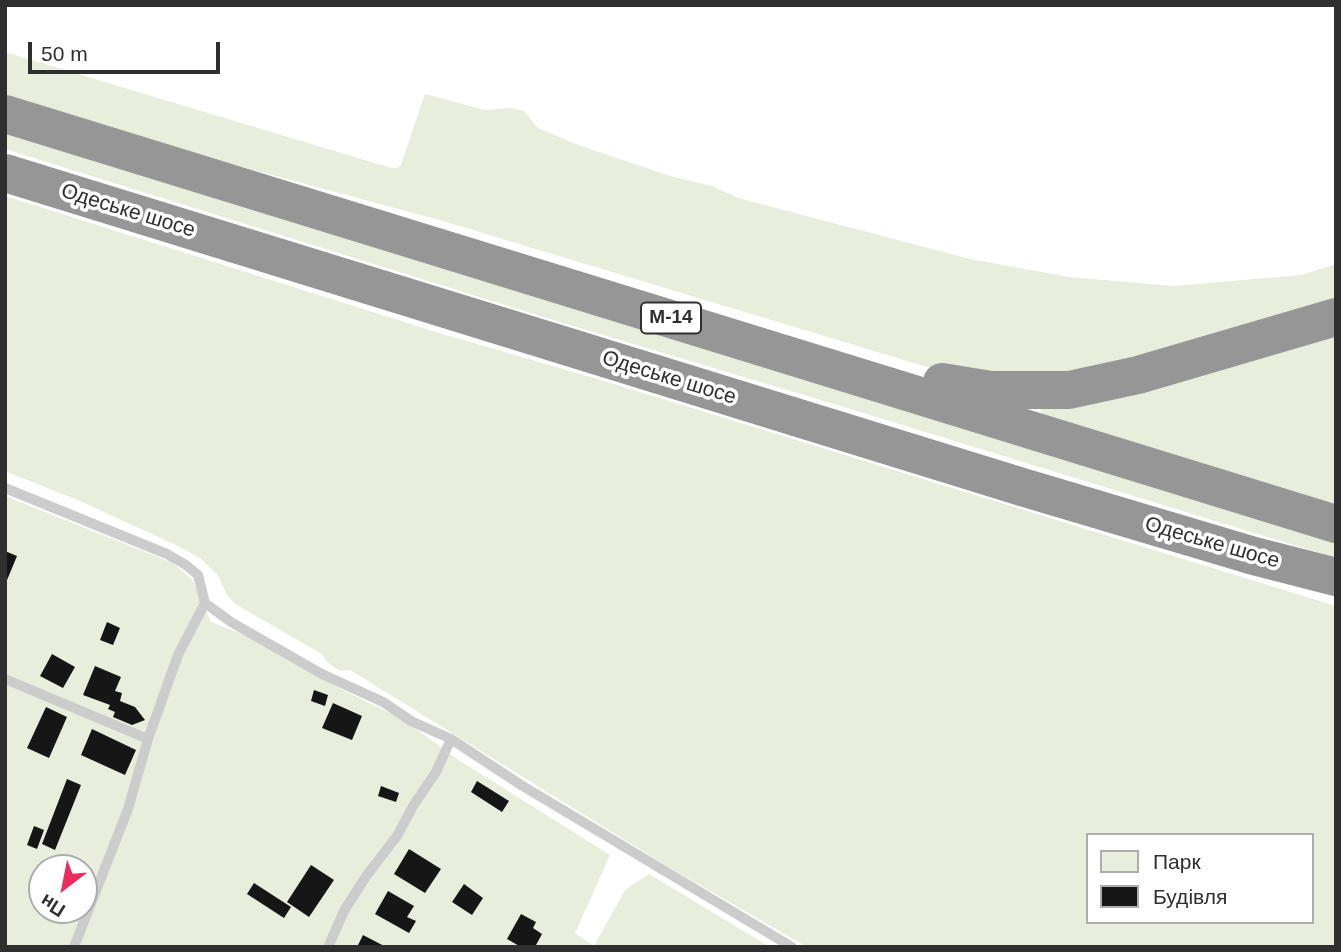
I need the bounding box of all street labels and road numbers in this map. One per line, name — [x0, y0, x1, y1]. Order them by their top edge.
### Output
street label: Одеське шосе — [58, 179, 198, 243]
road number: М-14 — [641, 302, 701, 334]
street label: Одеське шосе — [599, 346, 739, 410]
street label: Одеське шосе — [1142, 512, 1282, 574]

